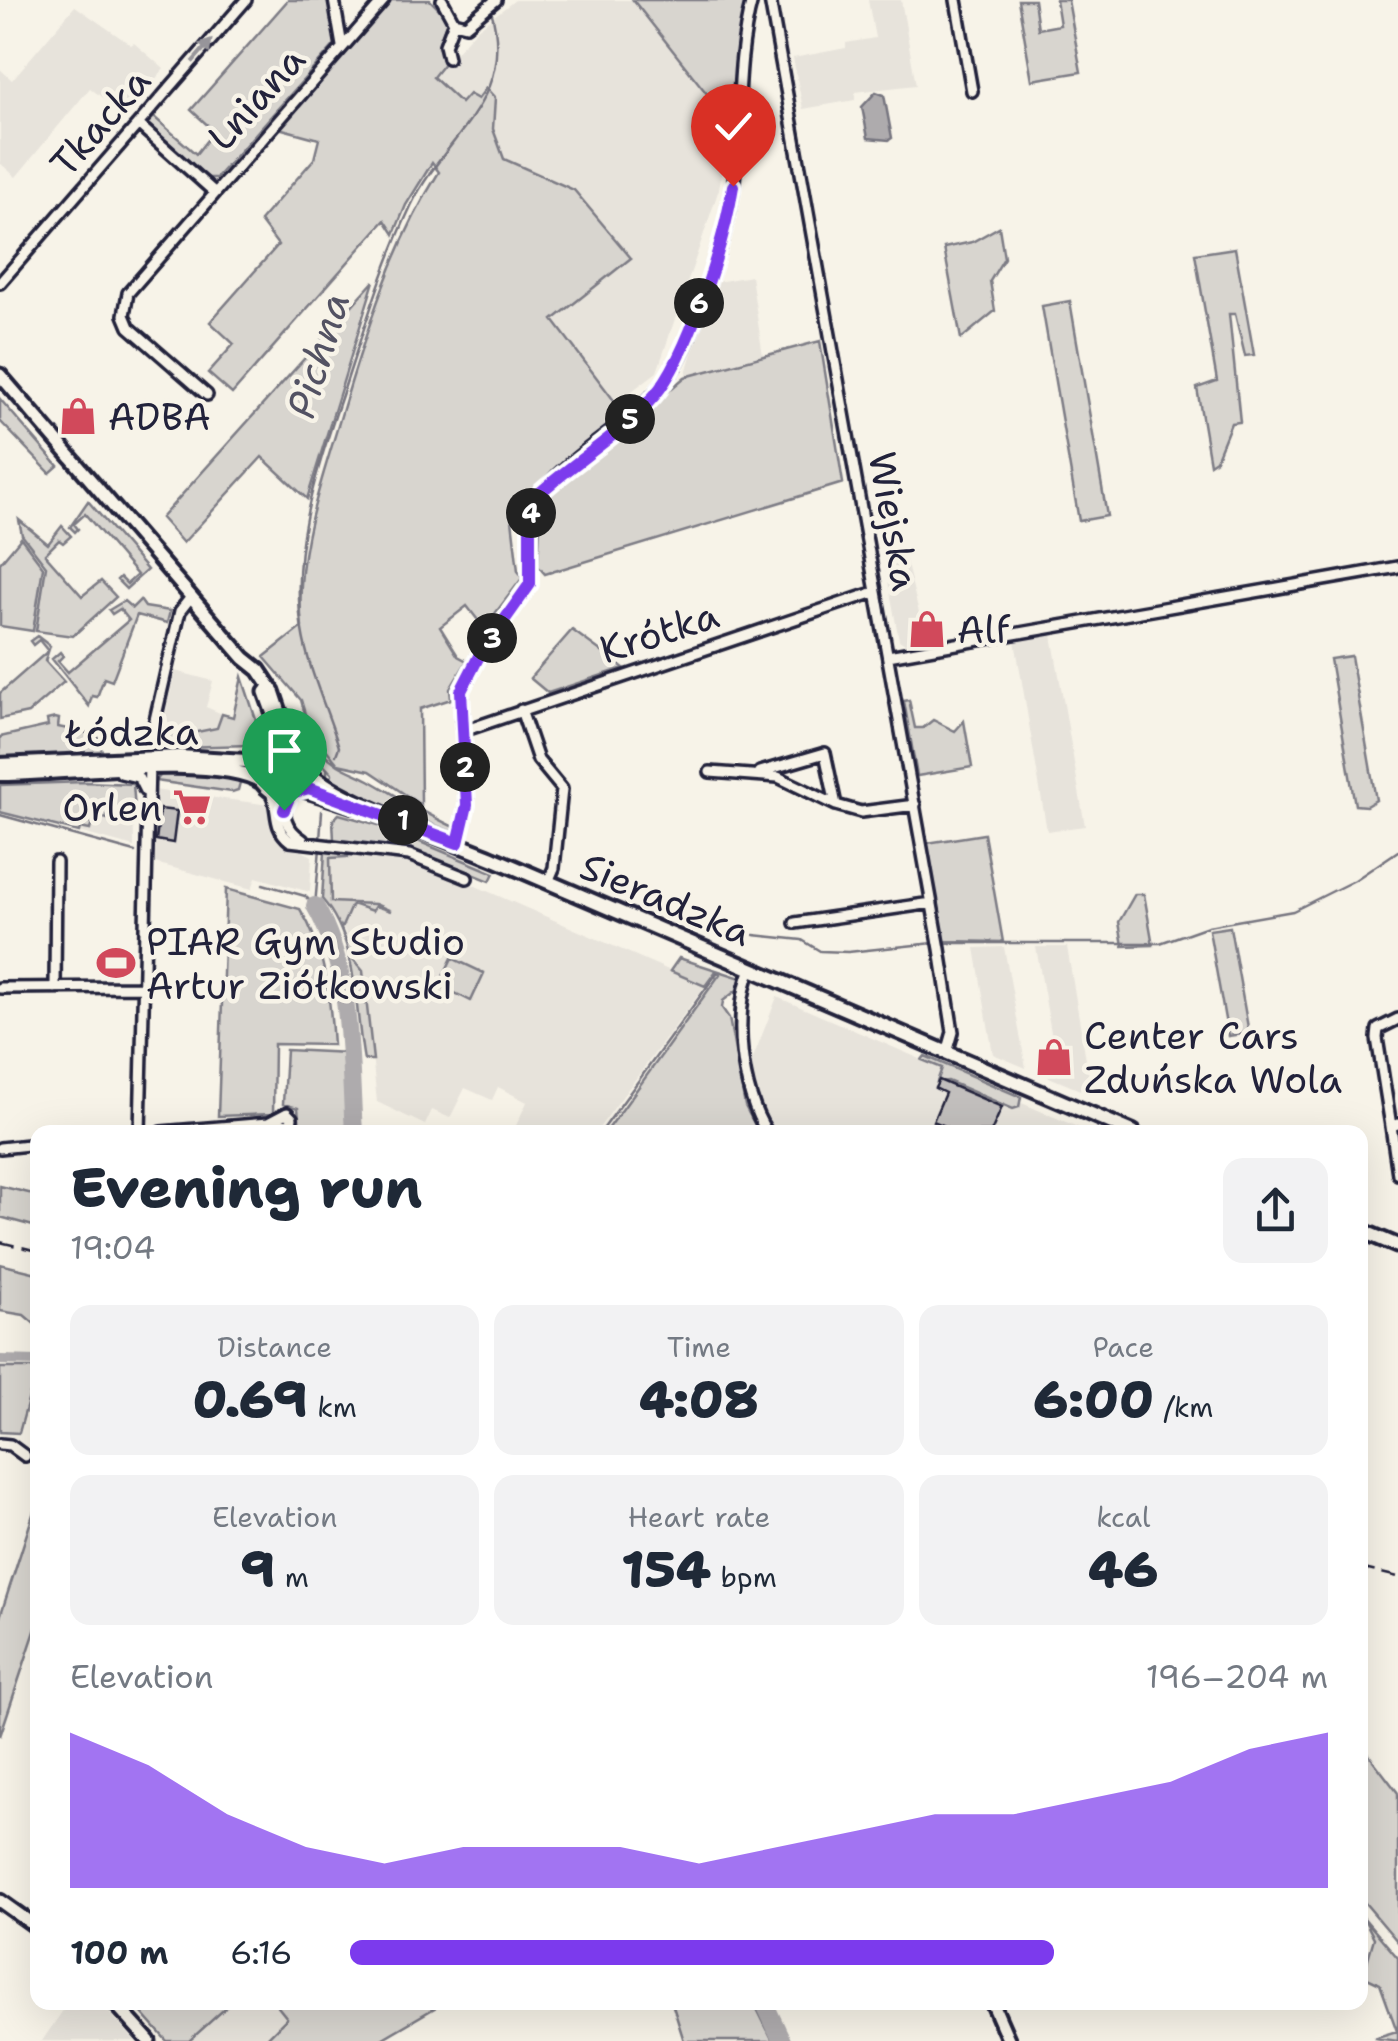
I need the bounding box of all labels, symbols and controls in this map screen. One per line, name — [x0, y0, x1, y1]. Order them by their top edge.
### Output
street label: Lniana — [196, 35, 317, 161]
one-way arrow — [190, 38, 212, 63]
street label: Tkacka — [38, 56, 162, 187]
pin — [691, 84, 776, 187]
icon: check — [706, 99, 761, 154]
pin: 6 — [674, 278, 724, 328]
text: 6 — [689, 284, 709, 322]
water label: Pichna — [273, 286, 363, 424]
place label: ADBA — [108, 391, 211, 442]
pin: 5 — [605, 394, 655, 444]
shop icon: ADBA — [57, 395, 99, 437]
text: 5 — [621, 400, 639, 438]
street label: Wiejska — [857, 448, 931, 595]
pin: 4 — [506, 488, 556, 538]
text: 4 — [521, 494, 541, 532]
street label: Krótka — [593, 589, 725, 675]
place label: Alf — [957, 604, 1011, 655]
shop icon: Alf — [906, 608, 948, 650]
pin: 3 — [467, 613, 517, 663]
text: 3 — [482, 619, 502, 657]
street label: Łódzka — [64, 705, 199, 759]
pin — [242, 708, 327, 811]
icon: arrive — [257, 723, 312, 778]
pin: 2 — [440, 742, 490, 792]
text: 2 — [455, 748, 475, 786]
place label: Orlen — [62, 782, 162, 833]
supermarket icon: Orlen — [171, 786, 213, 828]
pin: 1 — [378, 795, 428, 845]
text: 1 — [397, 801, 409, 839]
street label: Sieradzka — [573, 840, 759, 958]
place label: PIAR Gym Studio Artur Ziółkowski — [146, 916, 465, 1011]
sports icon: PIAR Gym Studio Artur Ziółkowski — [95, 942, 137, 984]
place label: Center Cars Zduńska Wola — [1084, 1010, 1343, 1105]
shop icon: Center Cars Zduńska Wola — [1033, 1036, 1075, 1078]
text: Evening run — [70, 1151, 422, 1225]
button: share — [1223, 1158, 1328, 1263]
text: 19:04 — [70, 1226, 155, 1269]
text: Distance — [217, 1328, 332, 1366]
text: Time — [667, 1328, 731, 1366]
text: Pace — [1093, 1328, 1154, 1366]
text: 0.69 — [192, 1366, 308, 1433]
text: 4:08 — [639, 1366, 759, 1433]
text: 6:00 — [1033, 1366, 1154, 1433]
text: km — [308, 1388, 357, 1426]
text: /km — [1154, 1388, 1213, 1426]
text: Elevation — [212, 1498, 337, 1536]
text: Heart rate — [628, 1498, 770, 1536]
text: kcal — [1096, 1498, 1151, 1536]
text: 9 — [240, 1536, 275, 1603]
text: 154 — [621, 1536, 711, 1603]
text: 46 — [1088, 1536, 1158, 1603]
text: m — [275, 1558, 309, 1596]
text: bpm — [711, 1558, 777, 1596]
text: Elevation — [70, 1655, 213, 1698]
text: 196–204 m — [1146, 1655, 1328, 1698]
text: 100 m — [70, 1931, 169, 1974]
text: 6:16 — [230, 1931, 293, 1974]

